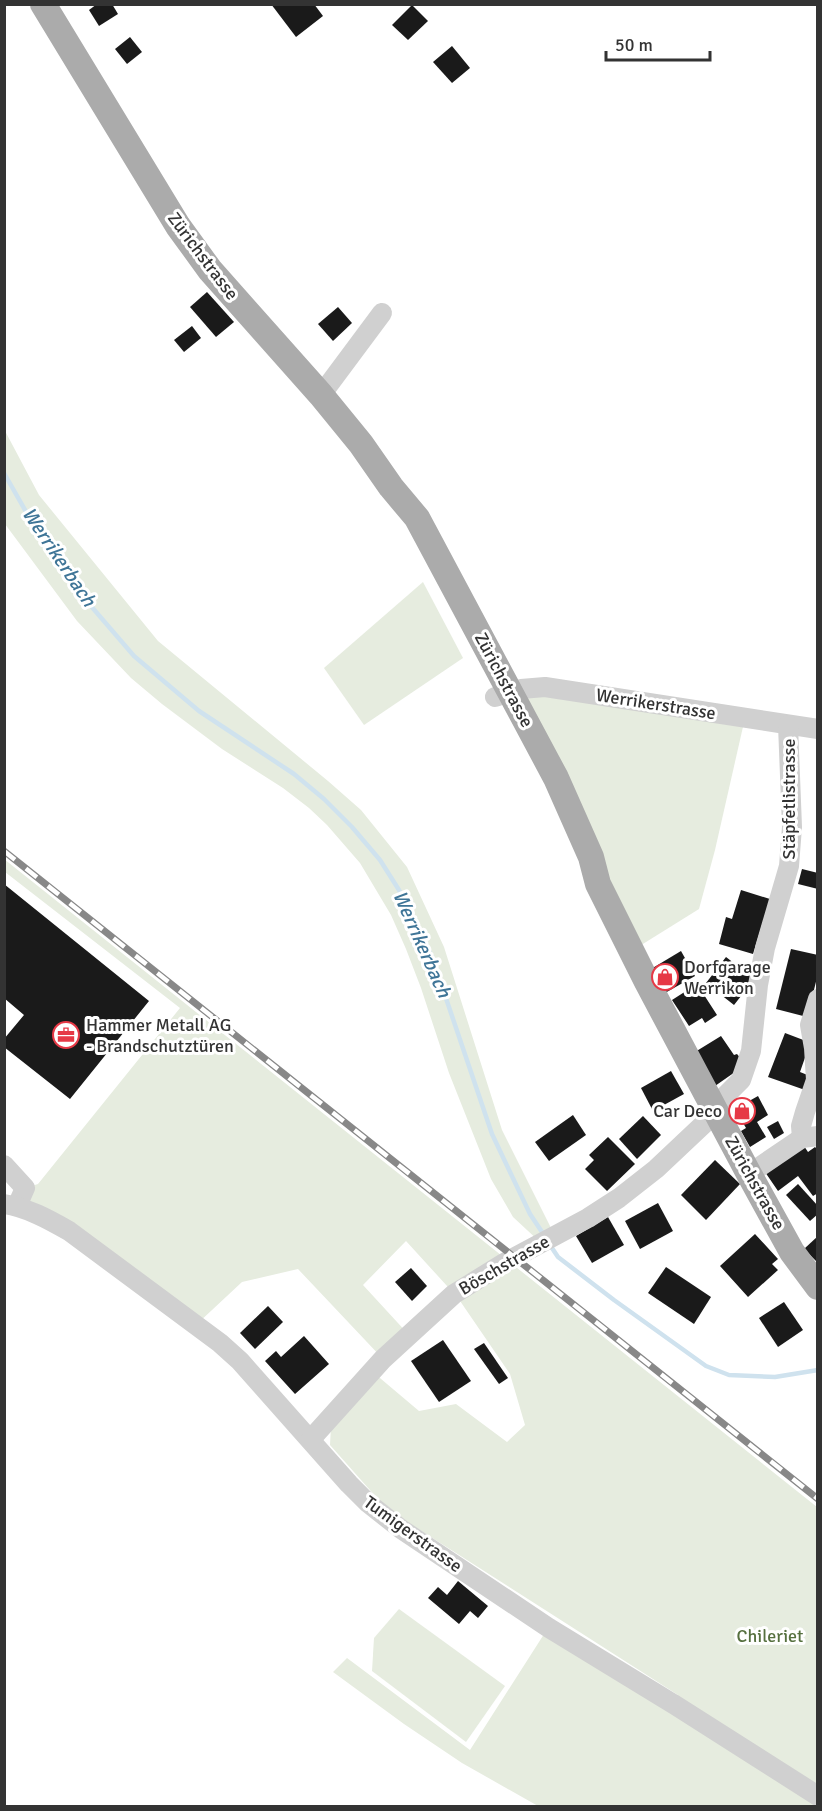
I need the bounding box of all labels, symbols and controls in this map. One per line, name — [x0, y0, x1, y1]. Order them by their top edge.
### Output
scale bar — [606, 24, 710, 62]
text: 50 m — [615, 34, 653, 56]
street label: Zürichstrasse — [163, 208, 243, 304]
water label: Werrikerbach — [17, 502, 102, 612]
street label: Zürichstrasse — [470, 629, 538, 731]
street label: Werrikerstrasse — [595, 684, 717, 724]
street label: Stäpfetlistrasse — [778, 739, 800, 859]
water label: Werrikerbach — [387, 887, 457, 1002]
place label: Dorfgarage Werrikon — [684, 956, 771, 999]
shop icon: Dorfgarage Werrikon — [650, 962, 680, 992]
place label: Hammer Metall AG - Brandschutztüren — [86, 1014, 234, 1057]
office icon: Hammer Metall AG - Brandschutztüren — [51, 1020, 81, 1050]
shop icon: Car Deco — [727, 1096, 757, 1126]
place label: Car Deco — [653, 1100, 722, 1122]
street label: Zürichstrasse — [720, 1132, 790, 1234]
street label: Böschstrasse — [455, 1230, 553, 1300]
street label: Tumigerstrasse — [360, 1491, 466, 1577]
park label: Chileriet — [737, 1625, 803, 1647]

